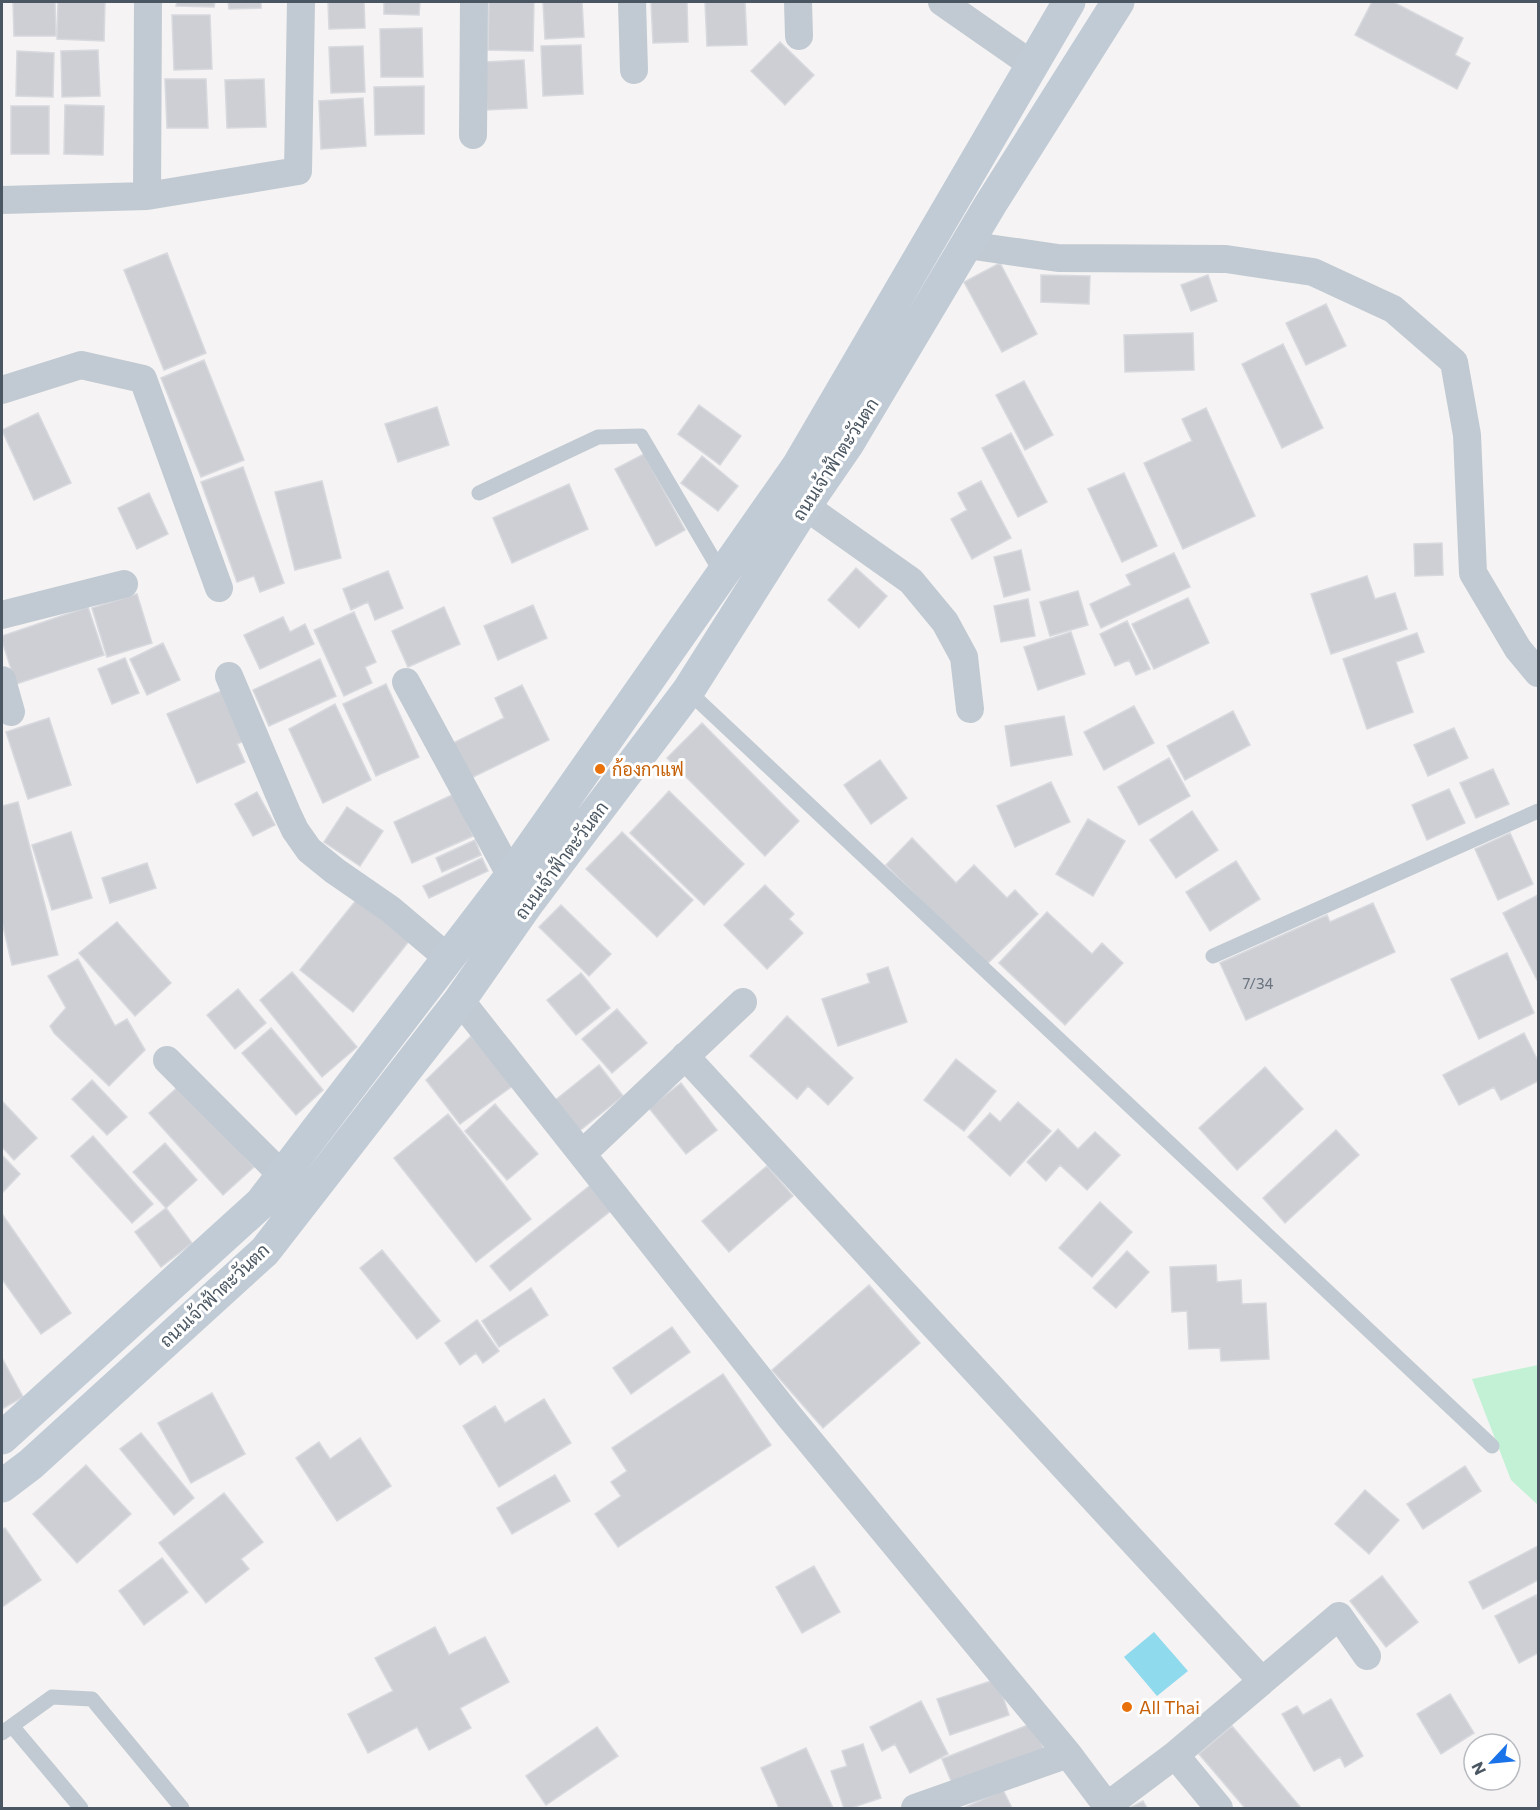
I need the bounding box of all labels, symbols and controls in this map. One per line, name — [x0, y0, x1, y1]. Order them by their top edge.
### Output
street label: ถนนเจ้าฟ้าตะวันตก — [787, 393, 883, 525]
place label: ก้องกาแฟ — [612, 758, 684, 780]
marker: ก้องกาแฟ — [593, 762, 607, 776]
street label: ถนนเจ้าฟ้าตะวันตก — [510, 797, 612, 923]
house number: 7/34 — [1242, 974, 1274, 992]
street label: ถนนเจ้าฟ้าตะวันตก — [155, 1239, 273, 1351]
place label: All Thai — [1139, 1696, 1200, 1718]
marker: All Thai — [1120, 1700, 1134, 1714]
north arrow — [1462, 1732, 1522, 1792]
text: N — [1467, 1759, 1489, 1778]

